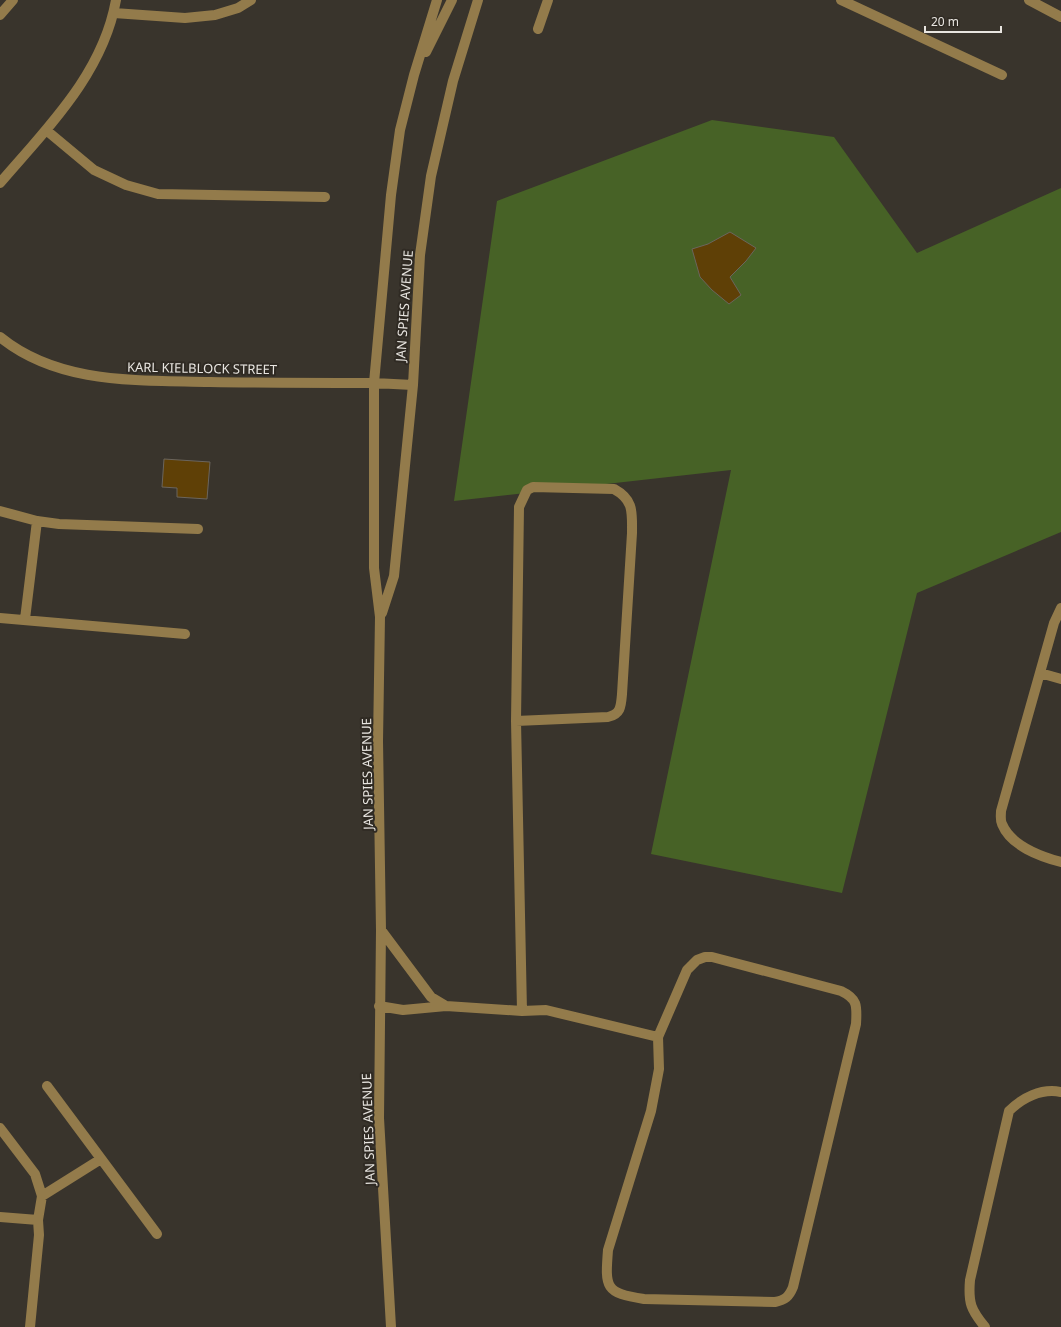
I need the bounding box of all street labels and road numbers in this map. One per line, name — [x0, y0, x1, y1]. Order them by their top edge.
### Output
street label: JAN SPIES AVENUE — [391, 250, 417, 364]
street label: KARL KIELBLOCK STREET — [127, 358, 278, 378]
street label: JAN SPIES AVENUE — [357, 718, 377, 832]
street label: JAN SPIES AVENUE — [357, 1073, 379, 1187]

